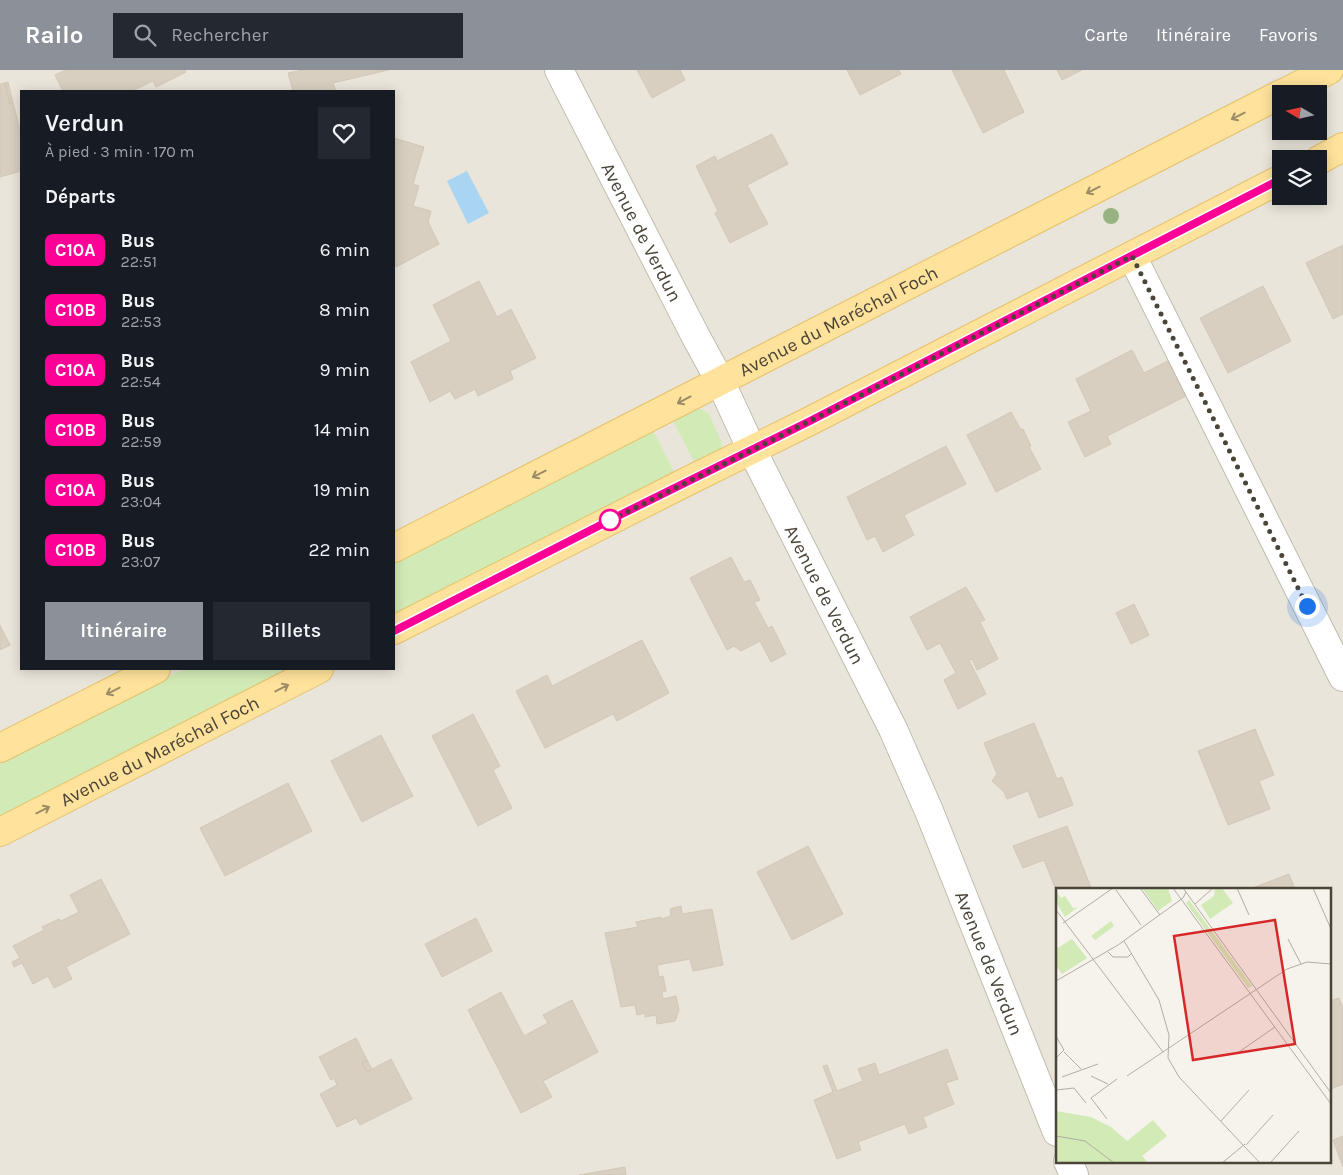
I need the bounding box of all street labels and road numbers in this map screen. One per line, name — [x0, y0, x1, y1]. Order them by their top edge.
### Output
street label: Avenue de Verdun — [596, 159, 686, 306]
street label: Avenue du Maréchal Foch — [736, 262, 942, 382]
street label: Avenue de Verdun — [780, 521, 869, 668]
street label: Avenue du Maréchal Foch — [57, 692, 263, 811]
street label: Avenue de Verdun — [950, 888, 1027, 1039]

